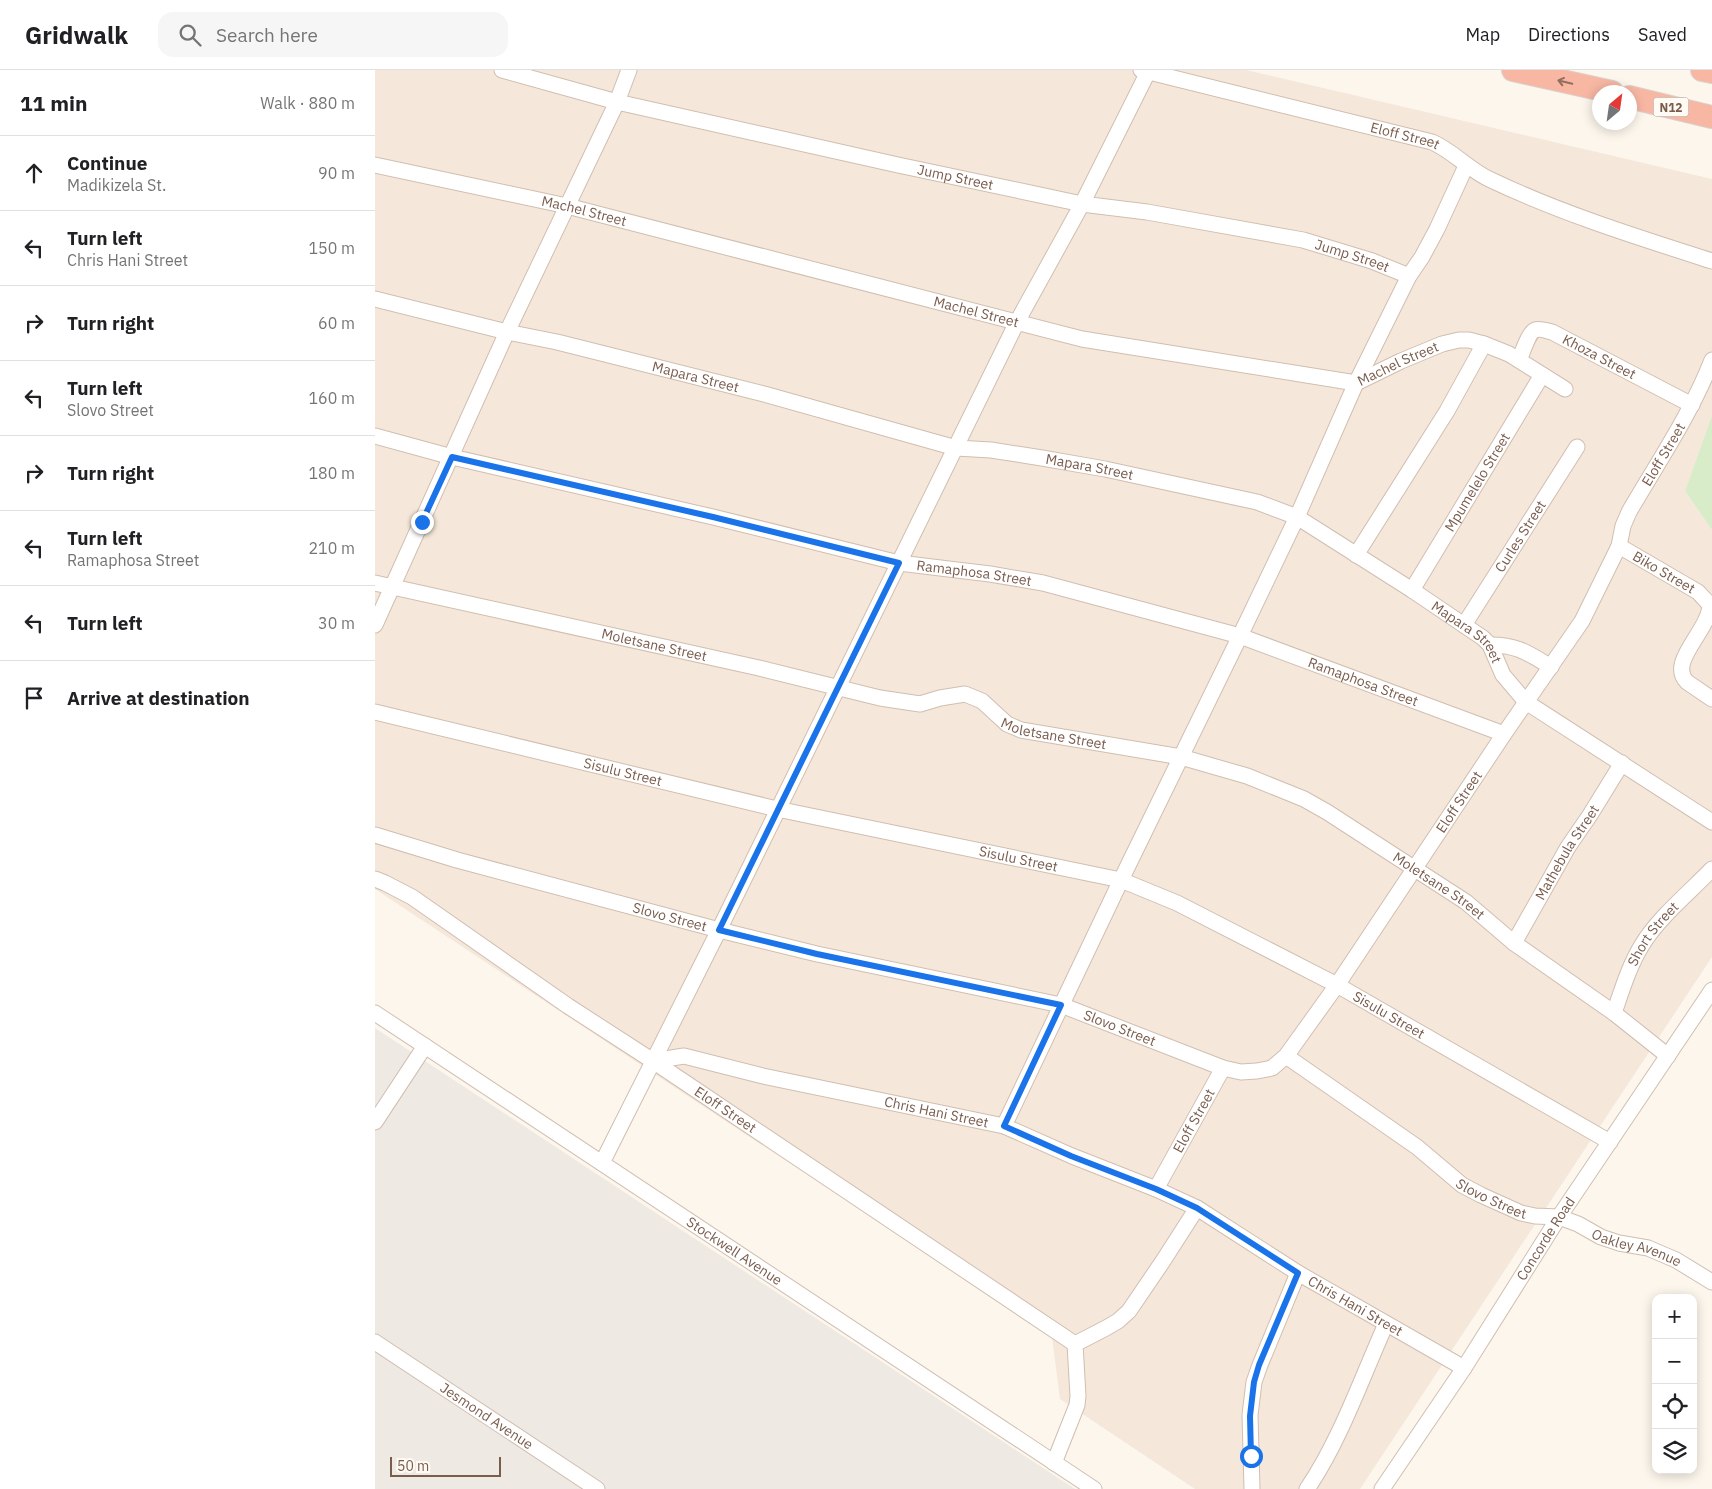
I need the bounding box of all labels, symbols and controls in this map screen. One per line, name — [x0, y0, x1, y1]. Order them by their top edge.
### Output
search box — [158, 12, 508, 57]
text: Gridwalk — [25, 19, 128, 51]
icon: search — [176, 21, 204, 49]
text: Search here — [216, 23, 318, 47]
text: Map — [1465, 23, 1500, 46]
text: Directions — [1528, 23, 1610, 46]
text: Saved — [1638, 23, 1687, 46]
one-way arrow — [1557, 77, 1573, 86]
north arrow — [1592, 85, 1637, 130]
text: 11 min — [20, 89, 87, 117]
text: Walk · 880 m — [260, 93, 355, 113]
road number: N12 — [1653, 98, 1689, 116]
street label: Eloff Street — [1369, 118, 1443, 153]
text: Continue — [67, 151, 147, 175]
icon: ahead — [20, 159, 48, 187]
street label: Jump Street — [916, 160, 995, 194]
text: 90 m — [318, 163, 355, 183]
text: Madikizela St. — [67, 175, 166, 195]
street label: Machel Street — [540, 192, 629, 230]
text: Turn left — [67, 226, 143, 250]
icon: left — [20, 234, 48, 262]
street label: Jump Street — [1313, 235, 1392, 276]
text: 150 m — [308, 238, 355, 258]
text: Chris Hani Street — [67, 250, 188, 270]
street label: Machel Street — [932, 292, 1021, 331]
icon: right — [20, 309, 48, 337]
text: Turn right — [67, 311, 154, 335]
text: 60 m — [318, 313, 355, 333]
street label: Khoza Street — [1559, 330, 1639, 383]
street label: Machel Street — [1354, 337, 1441, 390]
street label: Mapara Street — [650, 357, 741, 396]
text: Turn left — [67, 376, 143, 400]
icon: left — [20, 384, 48, 412]
text: 160 m — [308, 388, 355, 408]
text: Slovo Street — [67, 400, 154, 420]
street label: Eloff Street — [1638, 420, 1689, 489]
street label: Mpumelelo Street — [1440, 429, 1514, 535]
street label: Mapara Street — [1044, 450, 1135, 484]
icon: right — [20, 459, 48, 487]
text: Turn right — [67, 461, 154, 485]
text: 180 m — [308, 463, 355, 483]
street label: Curles Street — [1491, 497, 1550, 576]
route end — [411, 511, 434, 534]
text: Turn left — [67, 526, 143, 550]
icon: left — [20, 534, 48, 562]
text: 210 m — [308, 538, 355, 558]
street label: Biko Street — [1629, 547, 1699, 597]
text: Ramaphosa Street — [67, 550, 199, 570]
street label: Ramaphosa Street — [916, 556, 1033, 590]
street label: Mapara Street — [1428, 597, 1506, 666]
icon: left — [20, 609, 48, 637]
text: Turn left — [67, 611, 143, 635]
text: 30 m — [318, 613, 355, 633]
street label: Moletsane Street — [600, 624, 709, 665]
street label: Ramaphosa Street — [1306, 653, 1421, 710]
icon: arrive — [20, 684, 48, 712]
text: Arrive at destination — [67, 686, 250, 710]
street label: Moletsane Street — [998, 714, 1108, 753]
street label: Sisulu Street — [582, 754, 664, 790]
street label: Eloff Street — [1432, 767, 1486, 836]
street label: Mathebula Street — [1531, 801, 1603, 903]
street label: Sisulu Street — [977, 842, 1059, 876]
street label: Moletsane Street — [1390, 848, 1489, 923]
street label: Slovo Street — [631, 898, 709, 935]
street label: Short Street — [1623, 898, 1682, 969]
street label: Sisulu Street — [1350, 987, 1428, 1043]
street label: Slovo Street — [1081, 1006, 1158, 1050]
street label: Eloff Street — [691, 1082, 760, 1137]
street label: Eloff Street — [1169, 1085, 1219, 1156]
street label: Chris Hani Street — [883, 1092, 990, 1132]
street label: Slovo Street — [1452, 1175, 1528, 1223]
street label: Concorde Road — [1512, 1193, 1579, 1284]
street label: Stockwell Avenue — [683, 1213, 786, 1289]
street label: Oakley Avenue — [1588, 1225, 1685, 1270]
street label: Chris Hani Street — [1305, 1272, 1406, 1340]
map controls — [1652, 1294, 1697, 1474]
button: + — [1652, 1294, 1697, 1339]
button: − — [1652, 1339, 1697, 1384]
street label: Jesmond Avenue — [437, 1379, 537, 1453]
button: locate — [1652, 1384, 1697, 1429]
button: layers — [1652, 1429, 1697, 1474]
route start — [1240, 1445, 1263, 1468]
scale bar — [390, 1454, 501, 1477]
text: 50 m — [397, 1457, 429, 1475]

